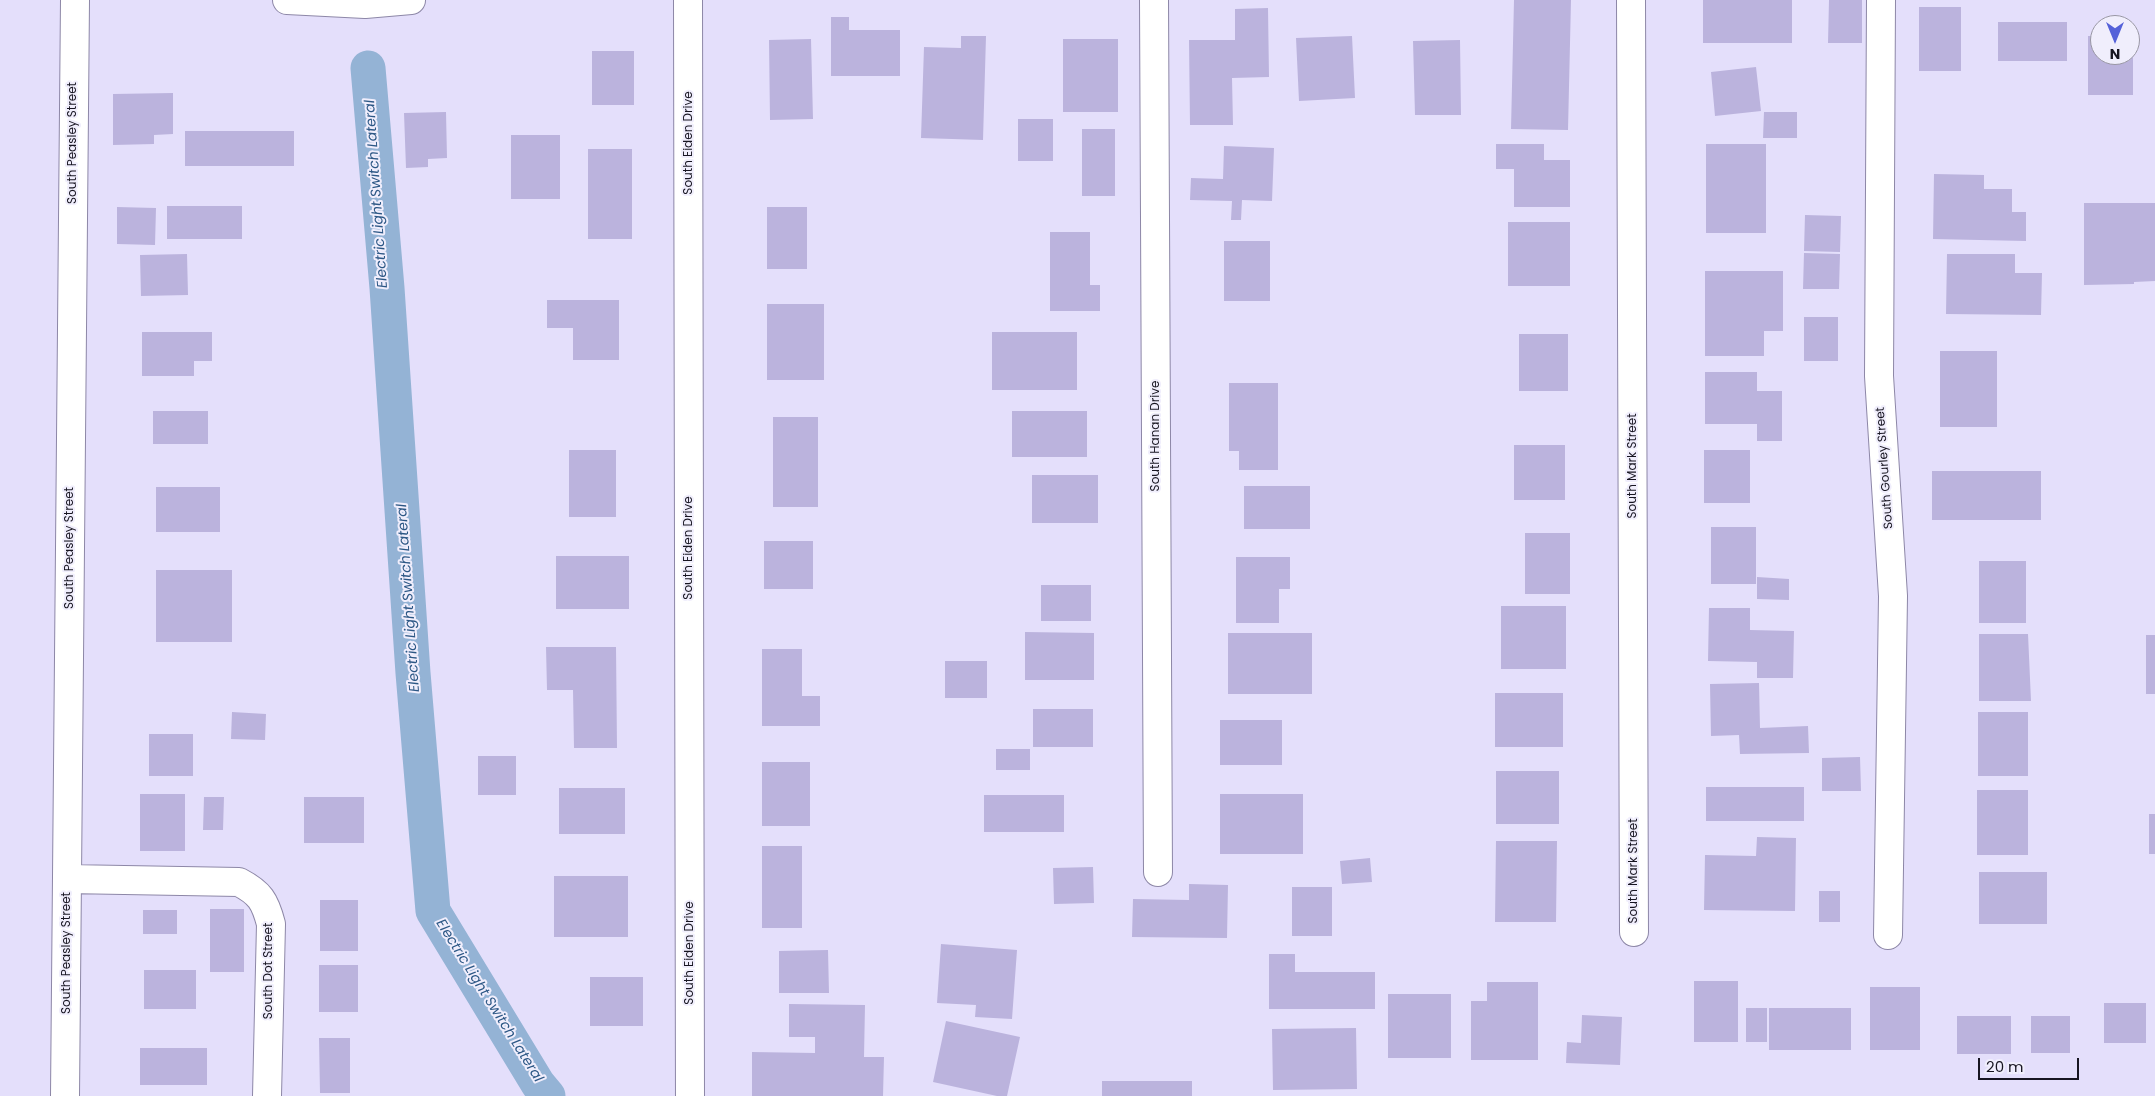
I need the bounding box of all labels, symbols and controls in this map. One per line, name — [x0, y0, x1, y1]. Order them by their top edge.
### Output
north arrow — [2090, 15, 2140, 65]
text: N — [2110, 44, 2120, 64]
street label: South Peasley Street — [66, 82, 80, 204]
street label: South Eiden Drive — [682, 91, 696, 195]
water label: Electric Light Switch Lateral — [362, 99, 392, 289]
street label: South Hanan Drive — [1149, 381, 1163, 491]
street label: South Gourley Street — [1874, 406, 1896, 530]
street label: South Mark Street — [1626, 413, 1640, 519]
street label: South Peasley Street — [63, 487, 77, 609]
street label: South Eiden Drive — [682, 496, 696, 600]
water label: Electric Light Switch Lateral — [394, 503, 424, 693]
street label: South Mark Street — [1627, 818, 1641, 924]
street label: South Peasley Street — [60, 892, 74, 1014]
street label: South Eiden Drive — [683, 901, 697, 1005]
water label: Electric Light Switch Lateral — [432, 917, 546, 1085]
street label: South Dot Street — [262, 923, 276, 1019]
scale bar — [1980, 1048, 2081, 1080]
text: 20 m — [1986, 1056, 2024, 1077]

